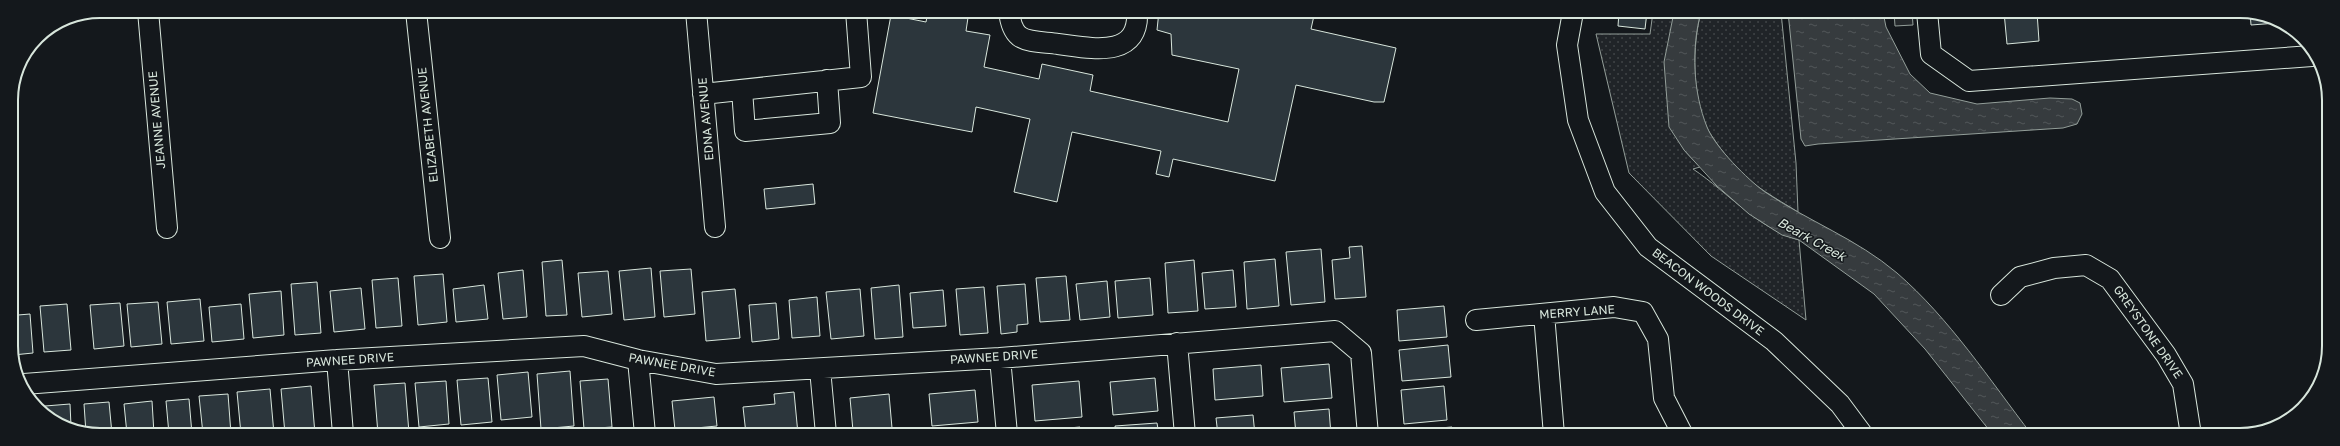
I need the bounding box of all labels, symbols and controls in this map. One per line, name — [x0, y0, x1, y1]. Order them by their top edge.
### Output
street label: ELIZABETH AVENUE — [414, 67, 441, 183]
street label: JEANNE AVENUE — [145, 71, 168, 170]
street label: EDNA AVENUE — [694, 77, 717, 161]
water label: Beark Creek — [1775, 214, 1850, 265]
street label: BEACON WOODS DRIVE — [1649, 245, 1767, 339]
street label: GREYSTONE DRIVE — [2111, 282, 2186, 381]
street label: MERRY LANE — [1539, 301, 1615, 322]
street label: PAWNEE DRIVE — [949, 346, 1038, 367]
street label: PAWNEE DRIVE — [305, 349, 394, 370]
street label: PAWNEE DRIVE — [627, 349, 717, 380]

